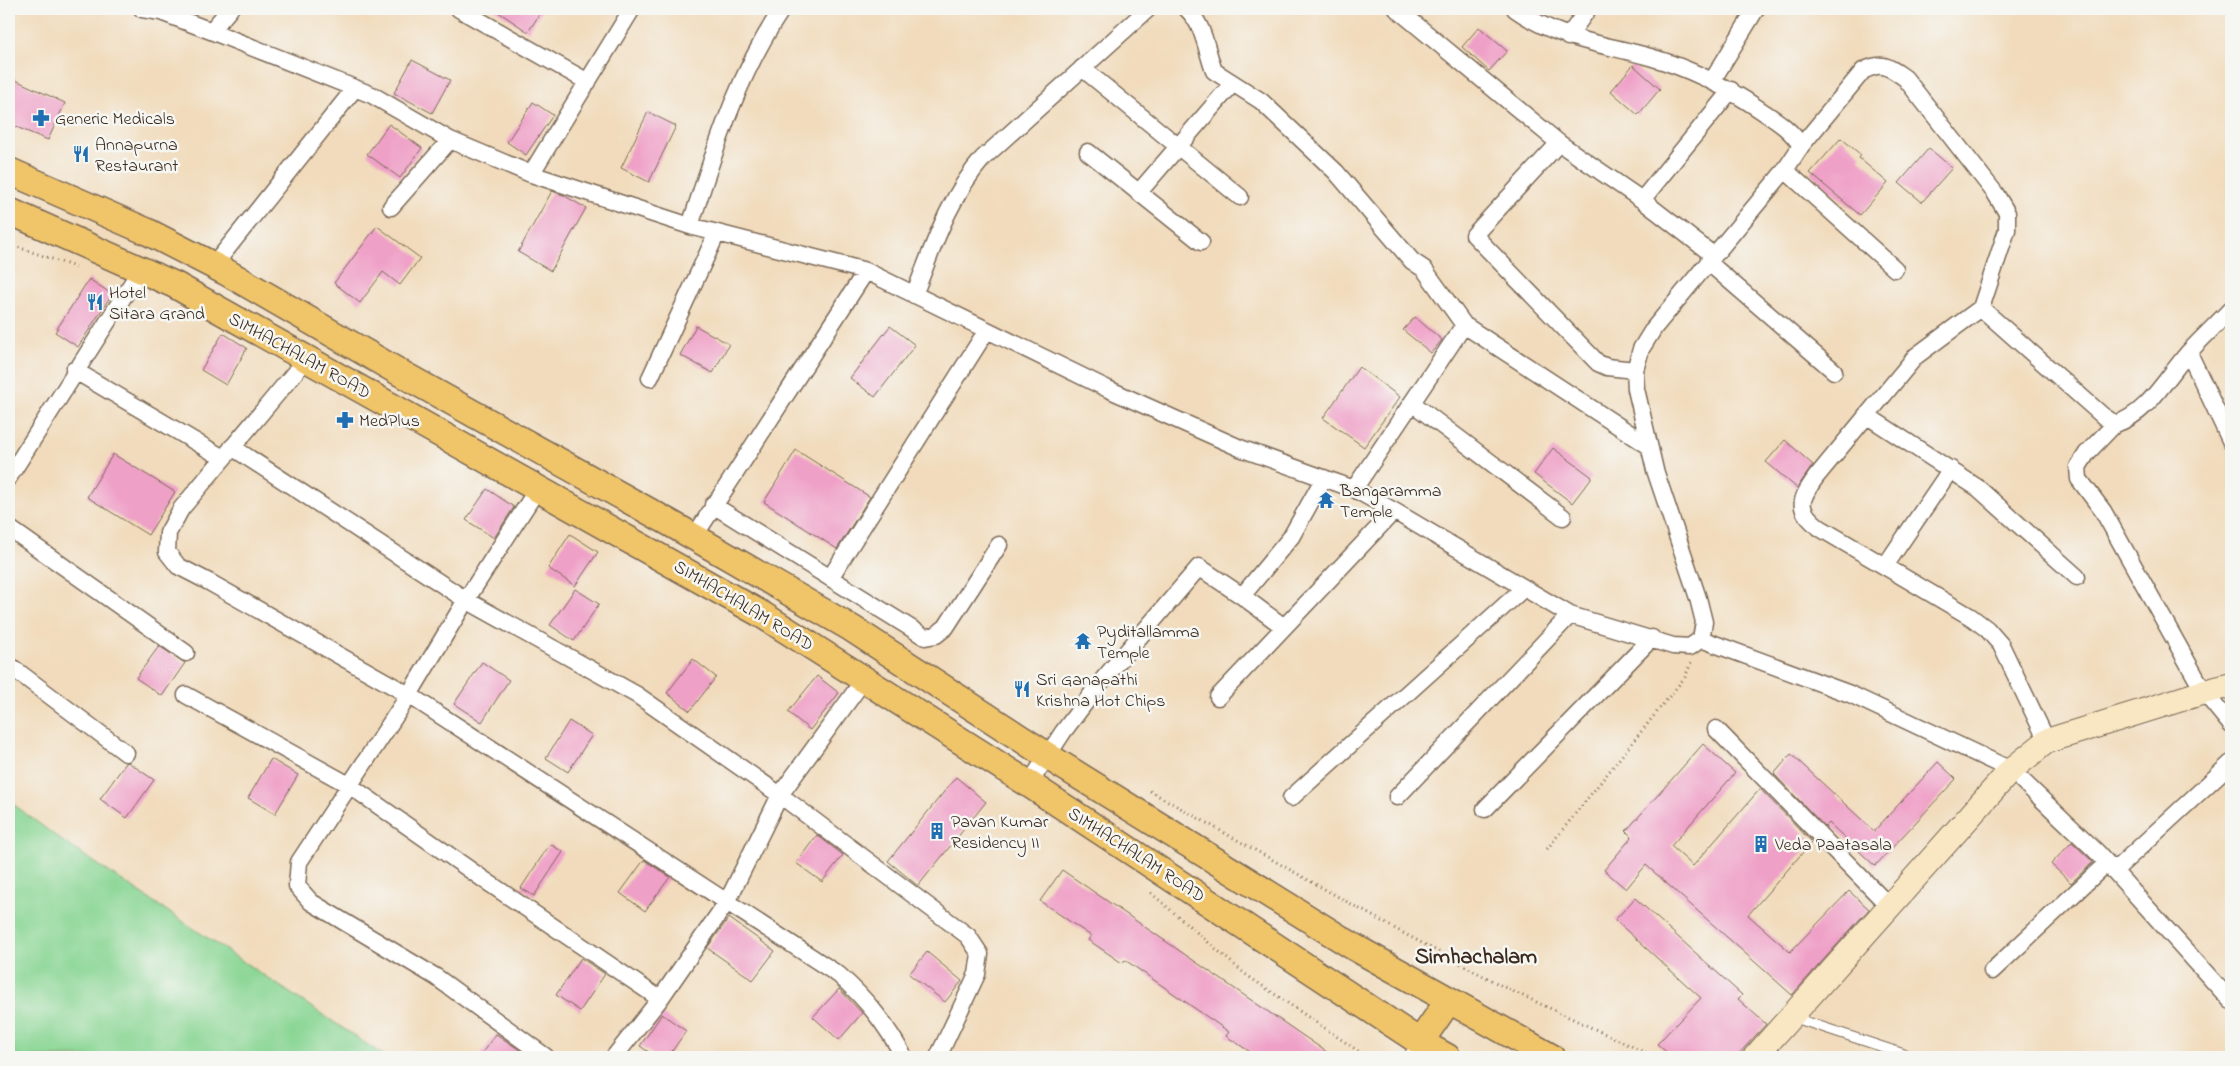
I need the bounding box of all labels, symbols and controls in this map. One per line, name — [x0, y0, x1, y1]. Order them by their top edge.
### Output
place label: Generic Medicals — [55, 107, 175, 133]
pharmacy icon: Generic Medicals — [31, 108, 51, 128]
place label: Annapurna Restaurant — [95, 133, 178, 180]
restaurant icon: Annapurna Restaurant — [71, 144, 91, 164]
place label: Hotel Sitara Grand — [109, 281, 205, 328]
restaurant icon: Hotel Sitara Grand — [85, 292, 105, 312]
street label: SIMHACHALAM ROAD — [223, 307, 375, 407]
place label: MedPlus — [359, 409, 420, 435]
pharmacy icon: MedPlus — [335, 410, 355, 430]
place label: Bangaramma Temple — [1339, 479, 1441, 526]
temple icon: Bangaramma Temple — [1316, 490, 1336, 510]
street label: SIMHACHALAM ROAD — [668, 555, 818, 659]
place label: Pyditallamma Temple — [1097, 620, 1199, 667]
temple icon: Pyditallamma Temple — [1073, 631, 1093, 651]
place label: Sri Ganapathi Krishna Hot Chips — [1036, 668, 1165, 715]
restaurant icon: Sri Ganapathi Krishna Hot Chips — [1012, 679, 1032, 699]
street label: SIMHACHALAM ROAD — [1062, 801, 1210, 910]
place label: Pavan Kumar Residency II — [951, 810, 1049, 857]
building icon: Pavan Kumar Residency II — [927, 821, 947, 841]
place label: Veda Paatasala — [1774, 833, 1892, 859]
building icon: Veda Paatasala — [1751, 834, 1771, 854]
district label: Simhachalam — [1415, 942, 1537, 974]

